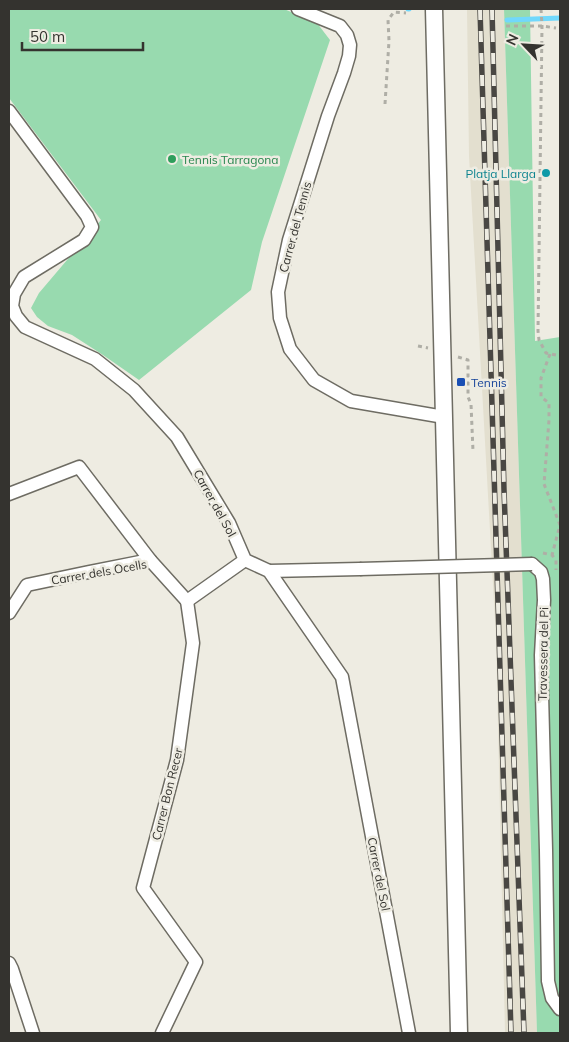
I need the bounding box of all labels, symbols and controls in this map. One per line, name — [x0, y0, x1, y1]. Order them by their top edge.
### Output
scale bar — [22, 20, 144, 52]
north arrow — [499, 20, 549, 70]
text: 50 m — [30, 27, 65, 46]
text: N — [502, 31, 523, 48]
place label: Tennis Tarragona — [182, 152, 279, 167]
marker: Tennis Tarragona — [166, 153, 178, 165]
place label: Platja Llarga — [465, 166, 536, 181]
marker: Platja Llarga — [540, 167, 552, 179]
street label: Carrer del Tennis — [276, 180, 314, 274]
place label: Tennis — [471, 375, 507, 390]
marker: Tennis — [455, 376, 467, 388]
street label: Carrer del Sol — [190, 467, 240, 539]
street label: Carrer dels Ocells — [50, 556, 148, 588]
street label: Travessera del Pi — [535, 607, 551, 701]
street label: Carrer Bon Recer — [148, 746, 186, 842]
street label: Carrer del Sol — [365, 836, 393, 912]

